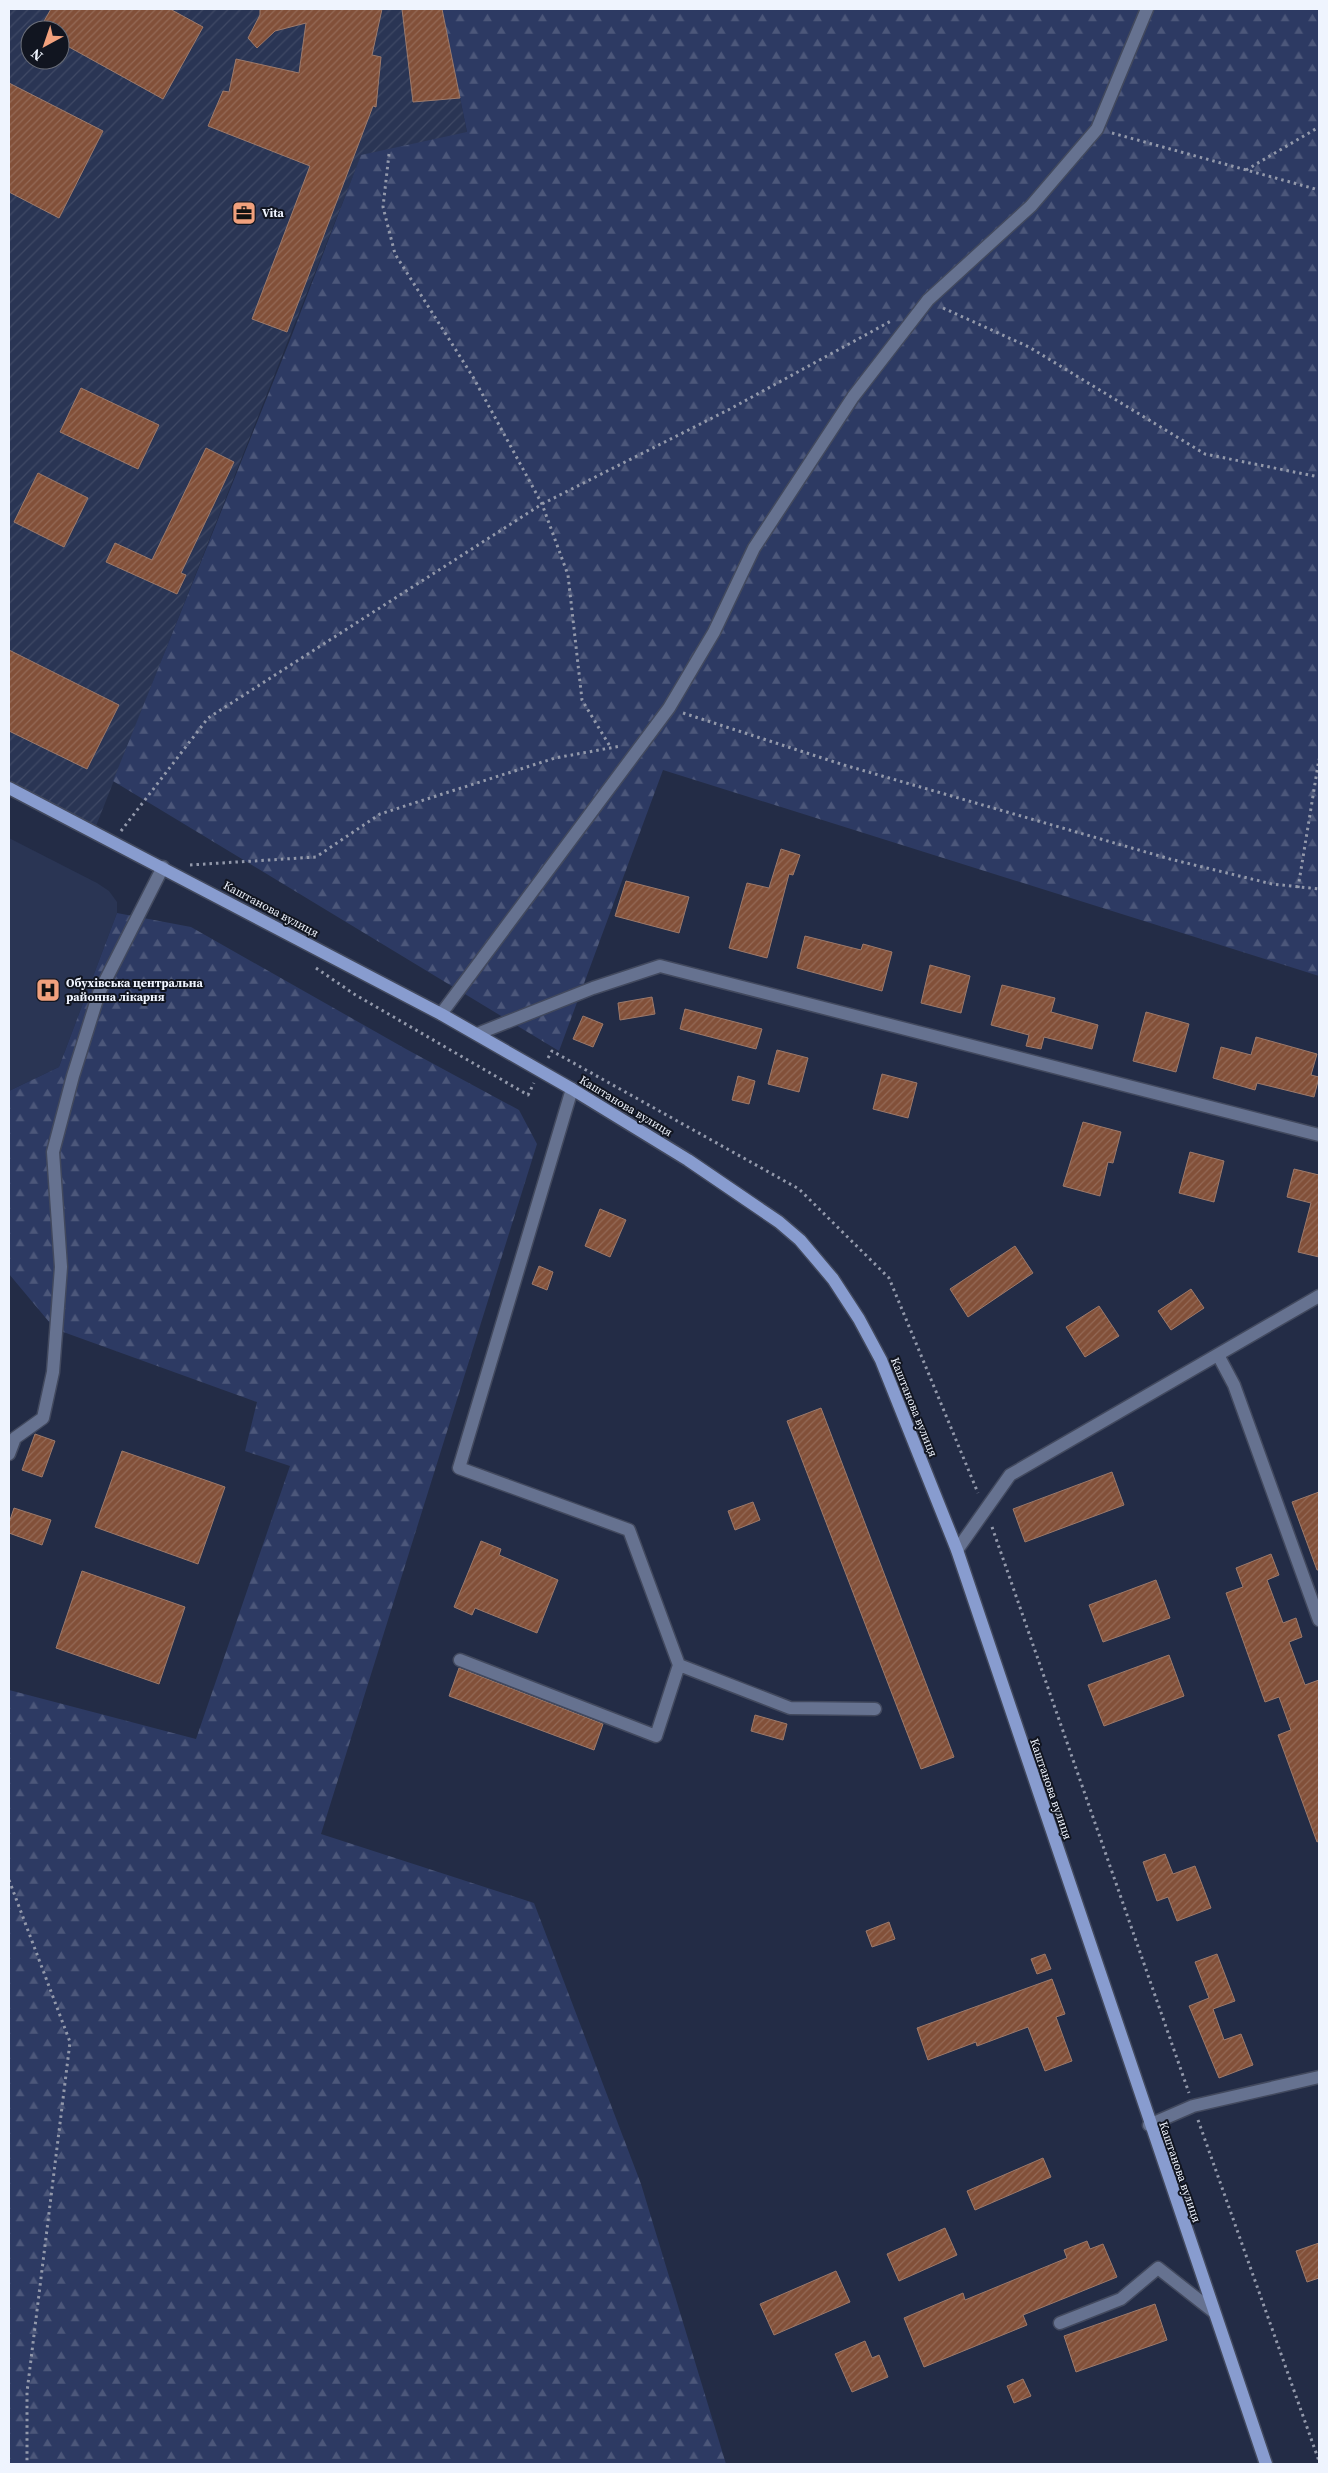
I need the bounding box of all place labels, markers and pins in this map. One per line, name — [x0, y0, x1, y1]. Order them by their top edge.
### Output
office icon: Vita — [231, 200, 257, 226]
place label: Vita — [262, 205, 285, 221]
place label: Обухівська центральна районна лікарня — [66, 975, 203, 1005]
hospital icon: Обухівська центральна районна лікарня — [35, 977, 61, 1003]

